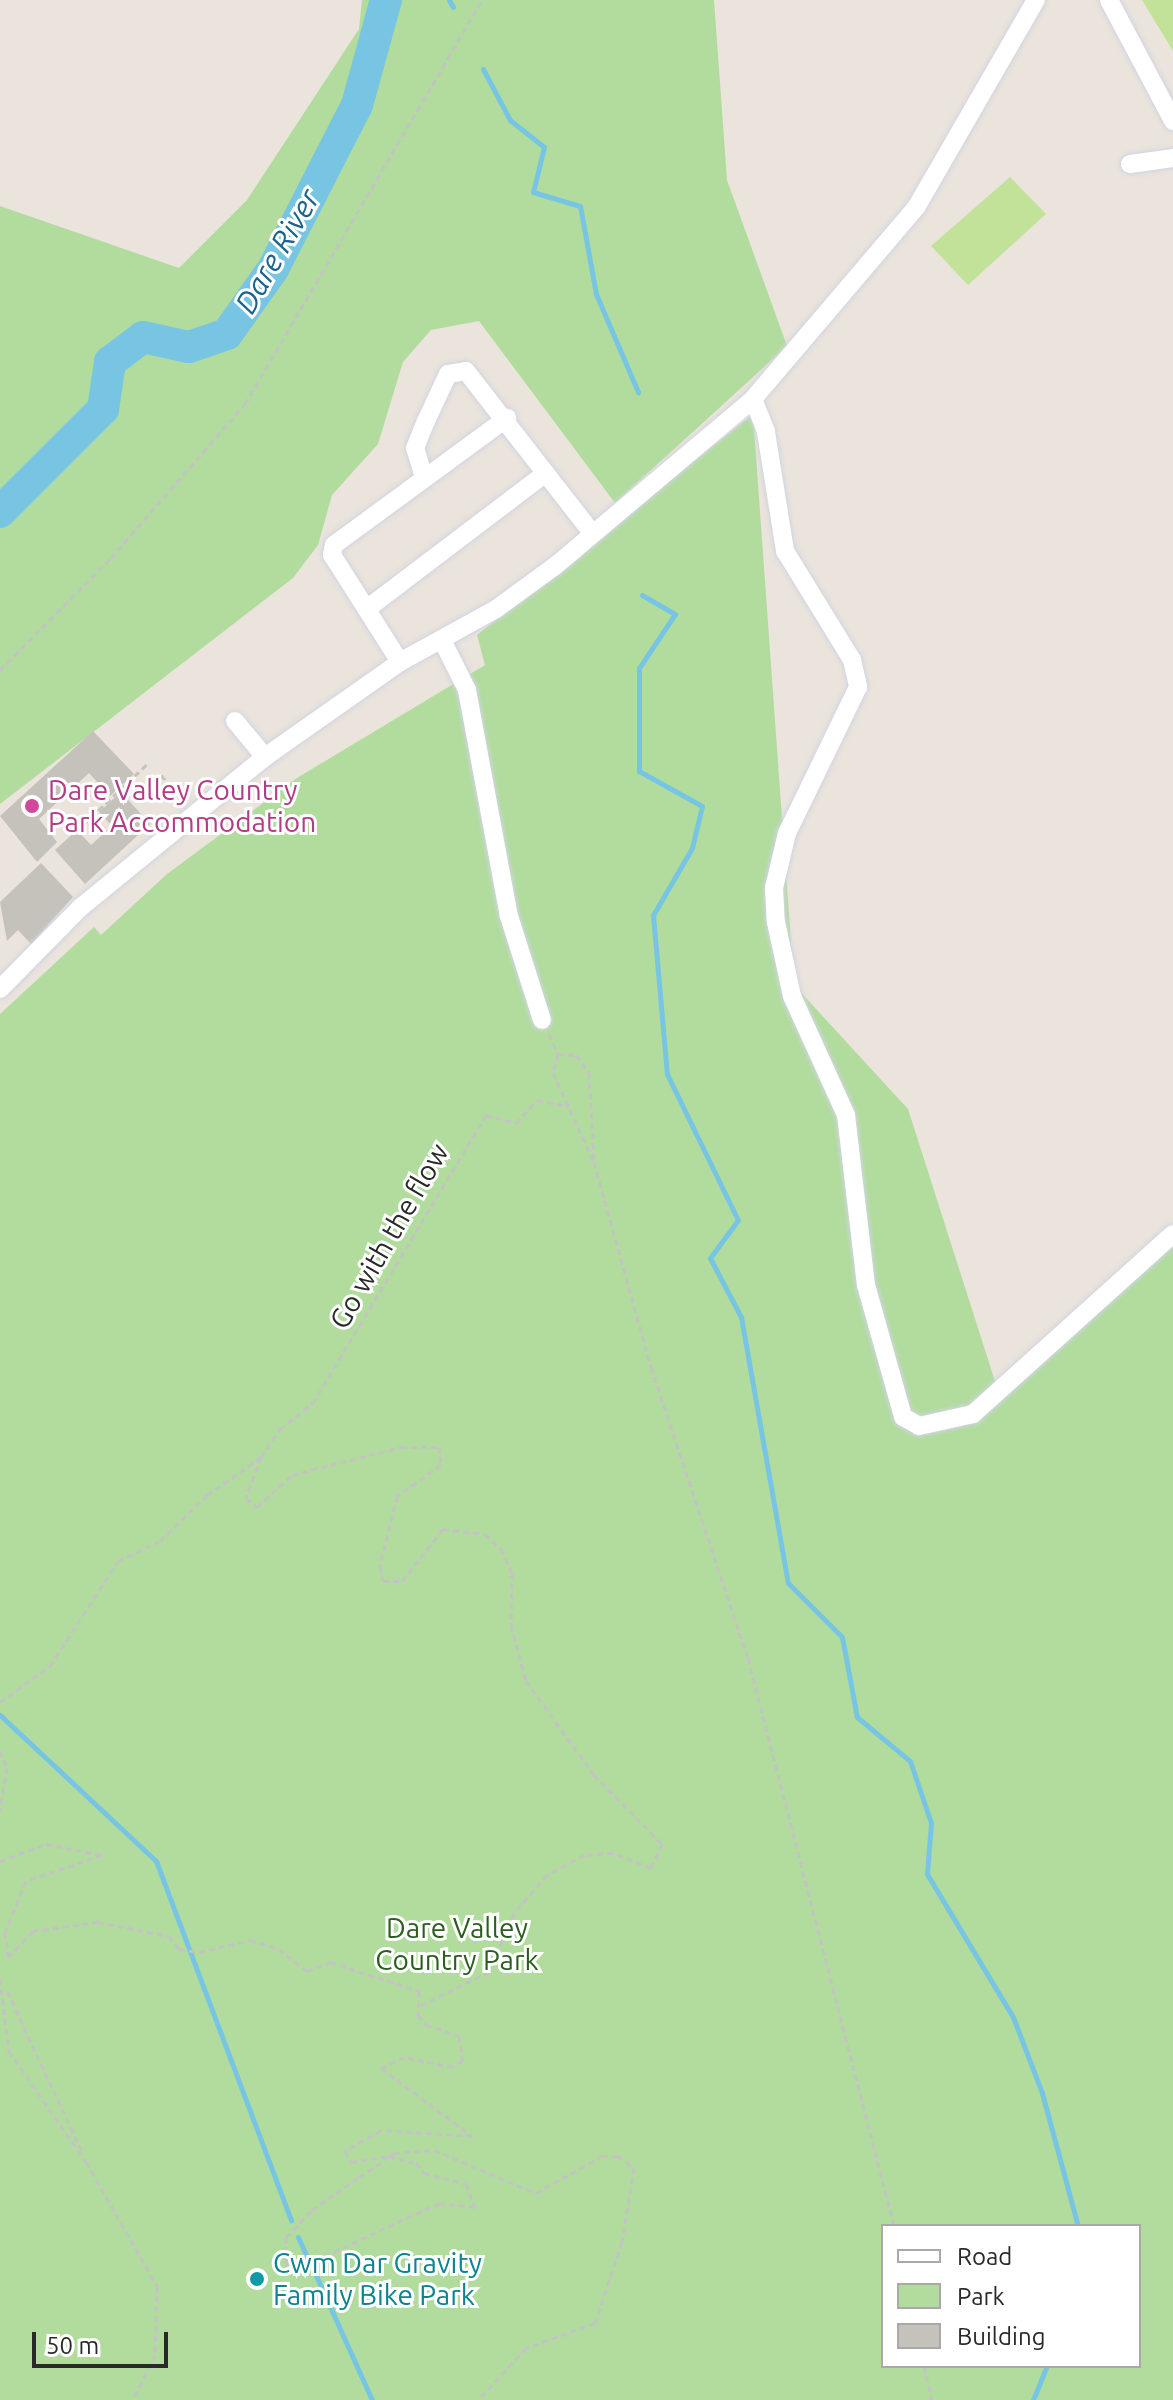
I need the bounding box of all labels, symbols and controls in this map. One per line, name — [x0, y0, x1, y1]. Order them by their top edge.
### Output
water label: Dare River — [227, 182, 327, 320]
place label: Dare Valley Country Park Accommodation — [48, 773, 316, 839]
marker: Dare Valley Country Park Accommodation — [23, 797, 41, 815]
street label: Go with the flow — [322, 1137, 456, 1335]
park label: Dare Valley Country Park — [375, 1911, 539, 1977]
legend — [881, 2224, 1141, 2368]
text: Road — [957, 2243, 1012, 2270]
place label: Cwm Dar Gravity Family Bike Park — [273, 2246, 482, 2312]
marker: Cwm Dar Gravity Family Bike Park — [248, 2270, 266, 2288]
text: Park — [957, 2283, 1005, 2310]
scale bar — [36, 2316, 172, 2366]
text: Building — [957, 2323, 1045, 2350]
text: 50 m — [46, 2332, 99, 2359]

